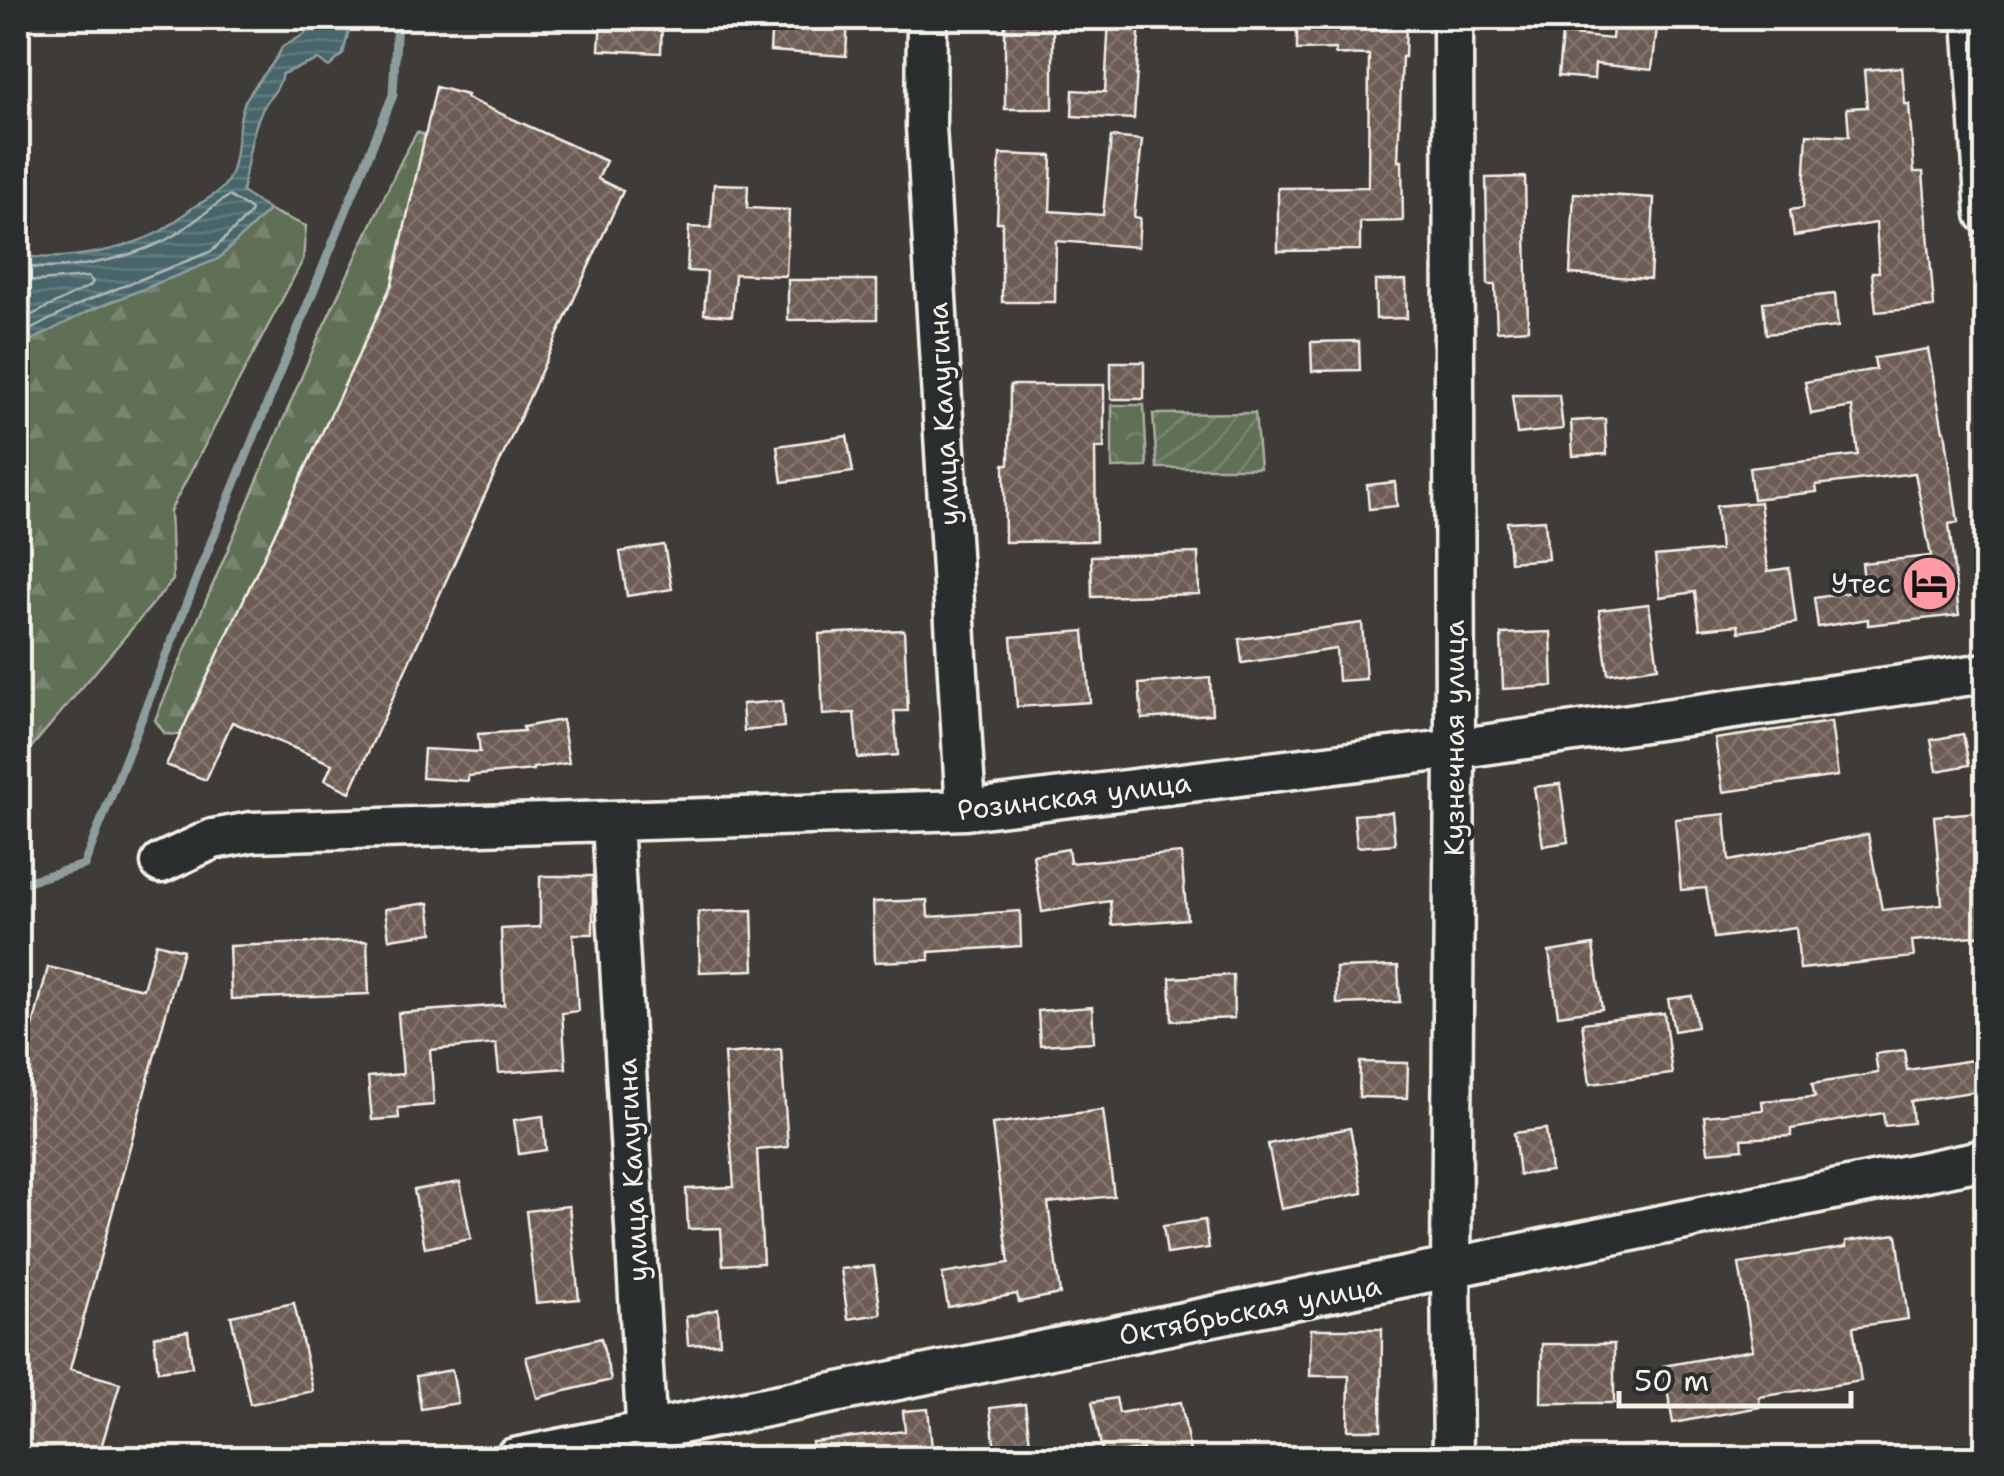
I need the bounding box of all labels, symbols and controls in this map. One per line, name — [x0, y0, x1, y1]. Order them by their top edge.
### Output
street label: улица Калугина — [918, 301, 968, 527]
hotel icon: Утес — [1900, 553, 1960, 613]
place label: Утес — [1831, 564, 1891, 602]
street label: Кузнечная улица — [1435, 620, 1473, 856]
street label: Розинская улица — [955, 763, 1193, 829]
street label: улица Калугина — [607, 1057, 657, 1283]
street label: Октябрьская улица — [1116, 1266, 1384, 1354]
scale bar — [1619, 1346, 1852, 1408]
text: 50 m — [1634, 1360, 1709, 1401]

